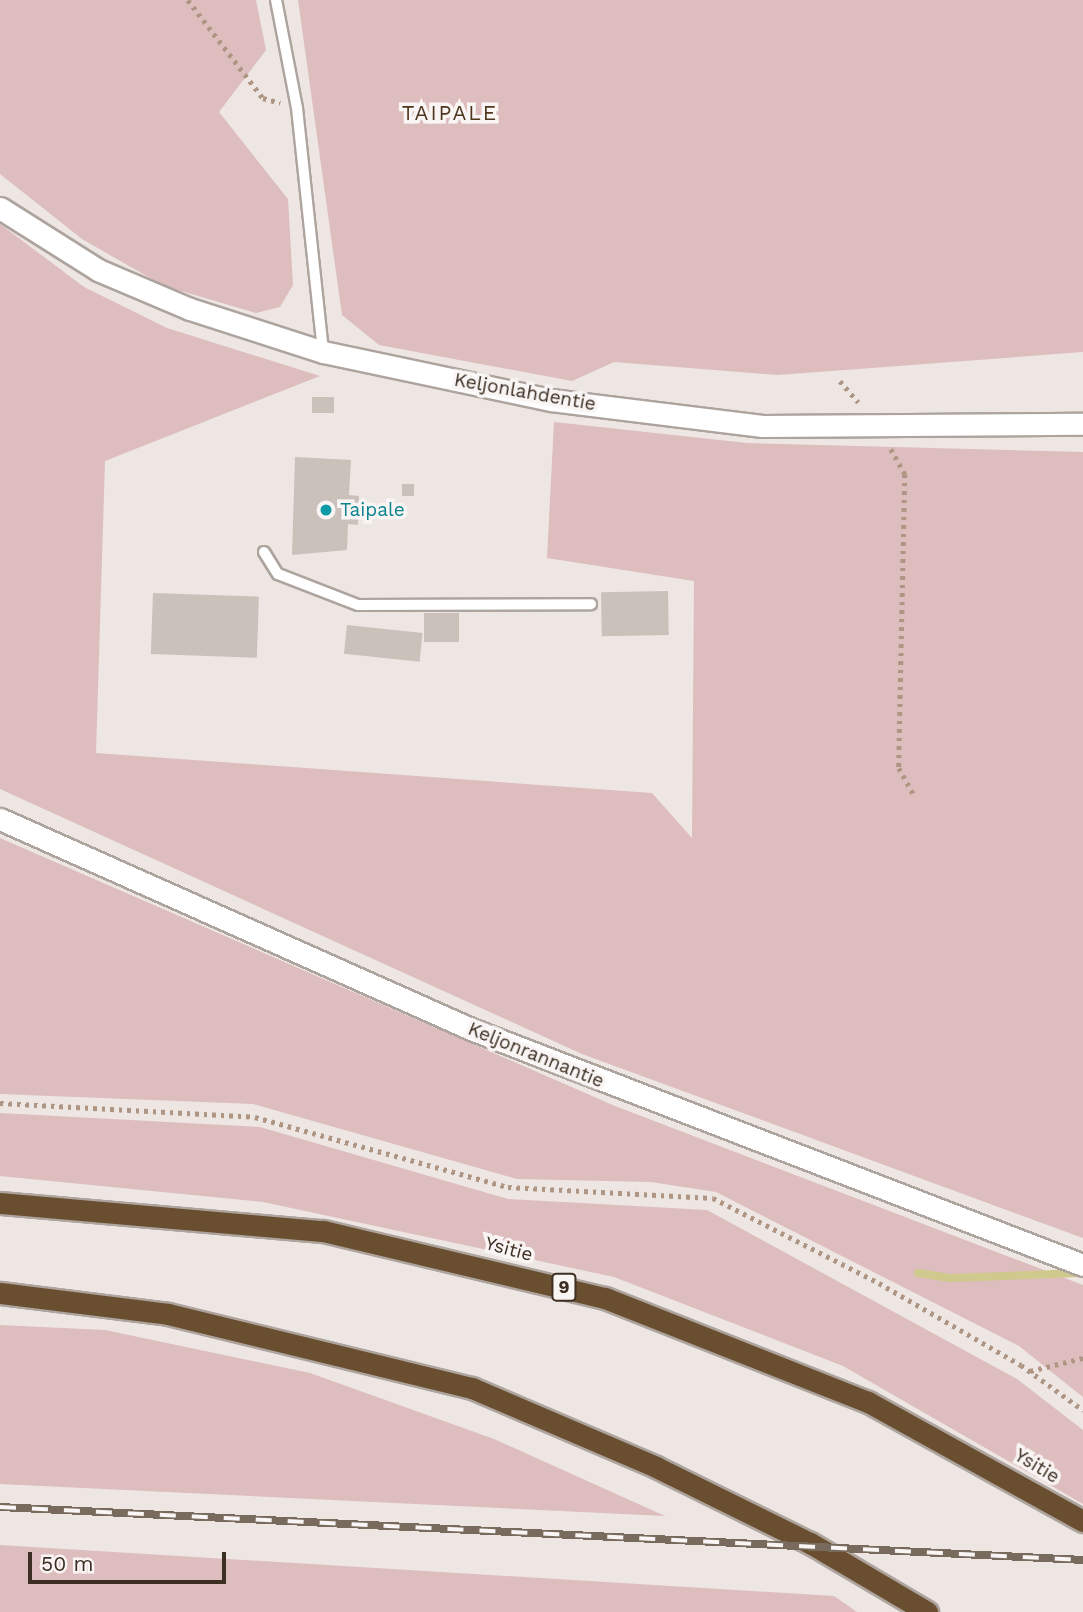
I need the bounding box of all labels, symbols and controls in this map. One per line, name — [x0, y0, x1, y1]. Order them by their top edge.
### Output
district label: TAIPALE — [403, 100, 497, 126]
street label: Keljonlahdentie — [452, 368, 598, 416]
place label: Taipale — [340, 499, 405, 521]
marker: Taipale — [318, 502, 334, 518]
street label: Keljonrannantie — [465, 1017, 607, 1093]
street label: Ysitie — [483, 1232, 535, 1266]
road number: 9 — [550, 1272, 578, 1302]
street label: Ysitie — [1010, 1444, 1064, 1488]
scale bar — [32, 1538, 229, 1582]
text: 50 m — [41, 1551, 93, 1576]

